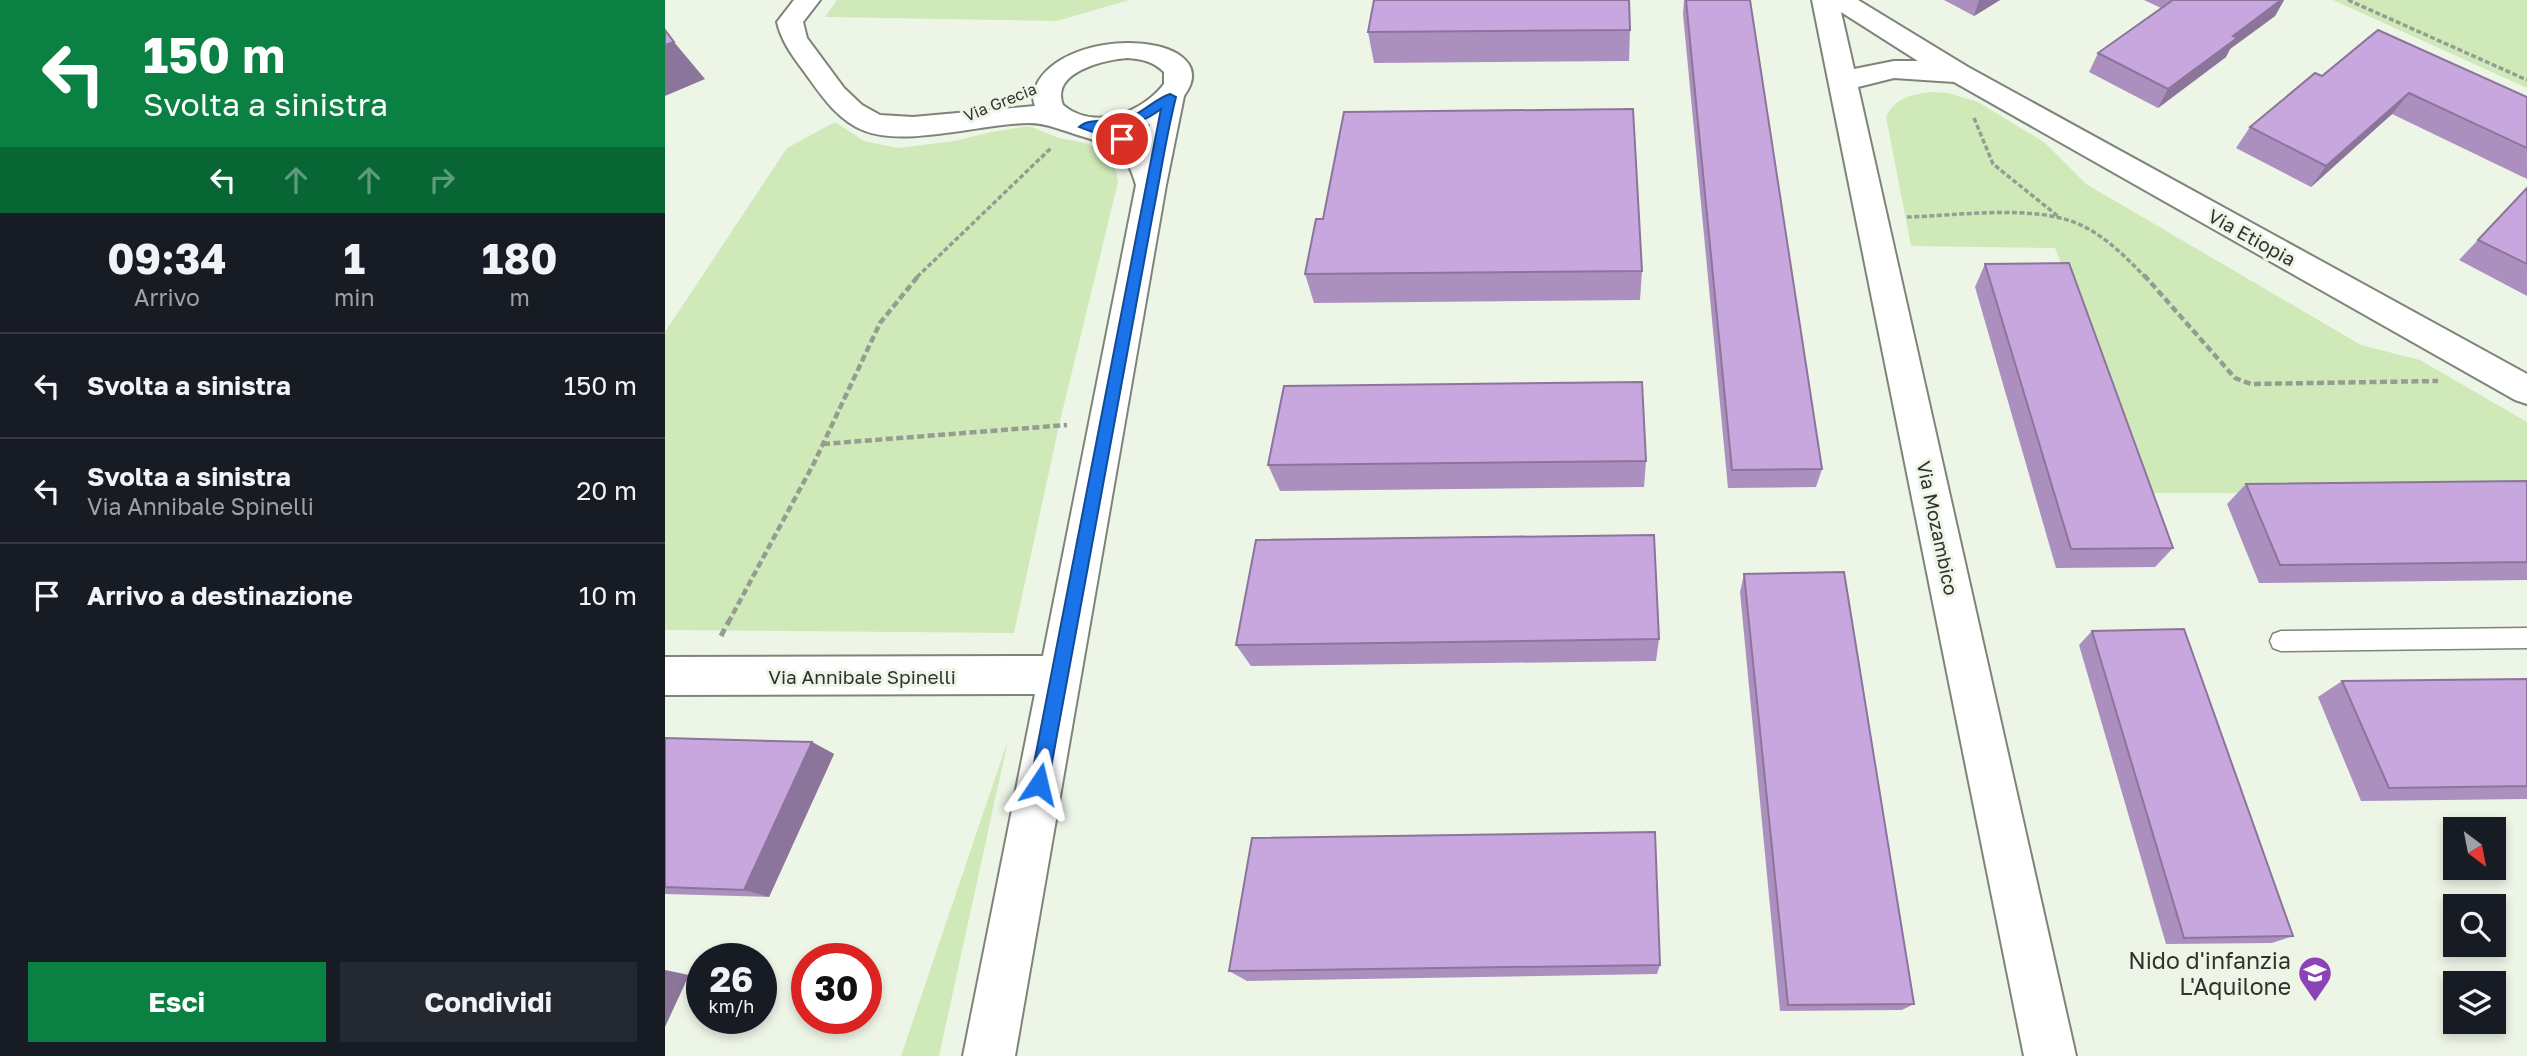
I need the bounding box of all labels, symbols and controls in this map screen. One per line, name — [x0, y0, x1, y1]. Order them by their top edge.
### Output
text: 150 m — [143, 25, 285, 84]
icon: left — [28, 28, 119, 119]
street label: Via Grecia — [961, 78, 1039, 126]
text: Svolta a sinistra — [143, 85, 388, 123]
pin — [1092, 109, 1152, 169]
icon: arrive — [1103, 120, 1141, 158]
icon: left — [204, 161, 242, 199]
icon: ahead — [277, 161, 315, 199]
icon: ahead — [350, 161, 388, 199]
icon: right — [423, 161, 461, 199]
street label: Via Etiopia — [2204, 204, 2300, 270]
text: 09:34 — [107, 233, 227, 283]
text: 1 — [343, 233, 365, 283]
text: 180 — [482, 233, 558, 283]
text: Arrivo — [134, 283, 200, 311]
text: min — [334, 283, 375, 311]
text: m — [510, 283, 530, 311]
icon: left — [28, 367, 66, 405]
text: Svolta a sinistra — [87, 370, 291, 401]
text: 150 m — [564, 370, 637, 401]
street label: Via Mozambico — [1913, 459, 1963, 597]
text: Svolta a sinistra — [87, 461, 291, 492]
icon: left — [28, 472, 66, 510]
text: 20 m — [576, 475, 637, 506]
text: Via Annibale Spinelli — [87, 492, 314, 520]
icon: arrive — [28, 577, 66, 615]
text: Arrivo a destinazione — [87, 580, 353, 611]
text: 10 m — [579, 580, 637, 611]
street label: Via Annibale Spinelli — [768, 665, 956, 688]
position arrow — [1002, 747, 1076, 821]
north arrow — [2443, 817, 2506, 880]
map controls — [2443, 817, 2506, 1034]
button: search — [2443, 894, 2506, 957]
speed limit sign: 30 — [791, 943, 882, 1034]
place label: Nido d'infanzia L'Aquilone — [2128, 946, 2291, 1000]
school or university icon: Nido d'infanzia L'Aquilone — [2296, 954, 2334, 1003]
text: 26 — [710, 958, 753, 1000]
button: Esci — [28, 962, 326, 1042]
button: Condividi — [340, 962, 637, 1042]
button: layers — [2443, 971, 2506, 1034]
text: km/h — [709, 995, 754, 1017]

